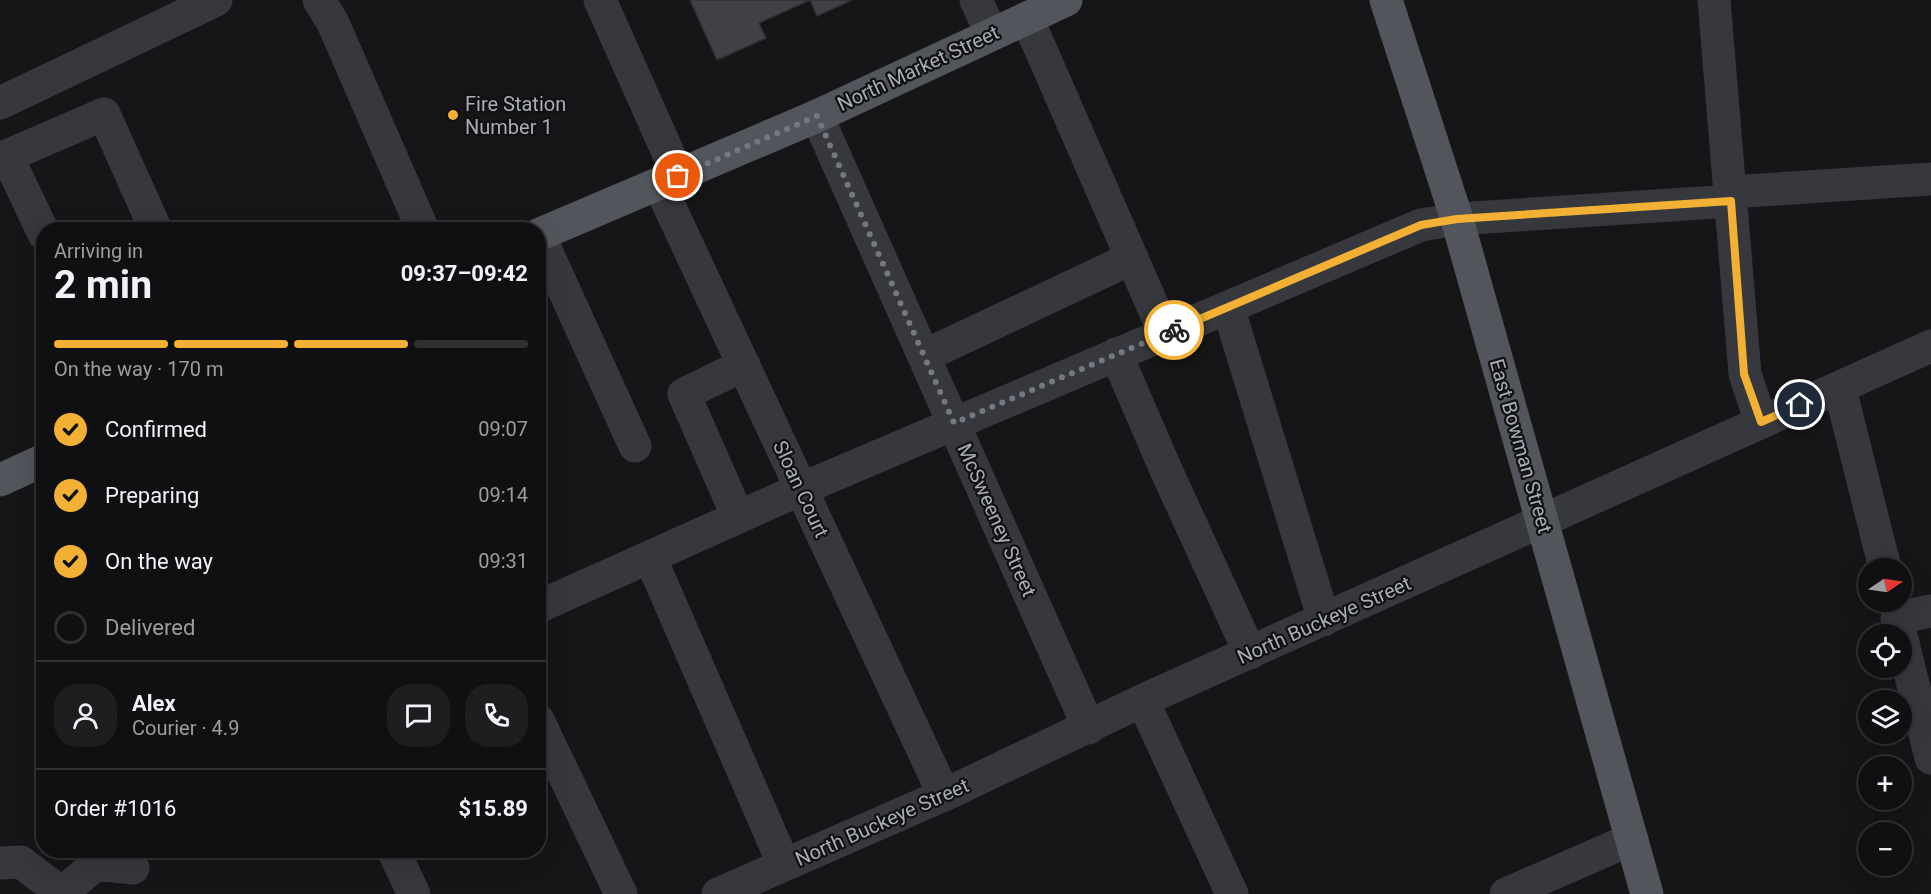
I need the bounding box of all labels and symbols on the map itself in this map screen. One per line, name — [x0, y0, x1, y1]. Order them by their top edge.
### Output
street label: North Market Street — [833, 20, 1003, 116]
place label: Fire Station Number 1 — [465, 92, 566, 139]
marker: Fire Station Number 1 — [446, 108, 460, 122]
pin — [652, 150, 703, 201]
courier — [1144, 300, 1204, 360]
street label: East Bowman Street — [1485, 356, 1557, 536]
pin — [1774, 379, 1825, 430]
street label: Sloan Court — [768, 437, 834, 541]
street label: McSweeney Street — [953, 440, 1041, 600]
north arrow — [1858, 558, 1912, 612]
street label: North Buckeye Street — [1233, 571, 1415, 669]
street label: North Buckeye Street — [791, 773, 973, 871]

